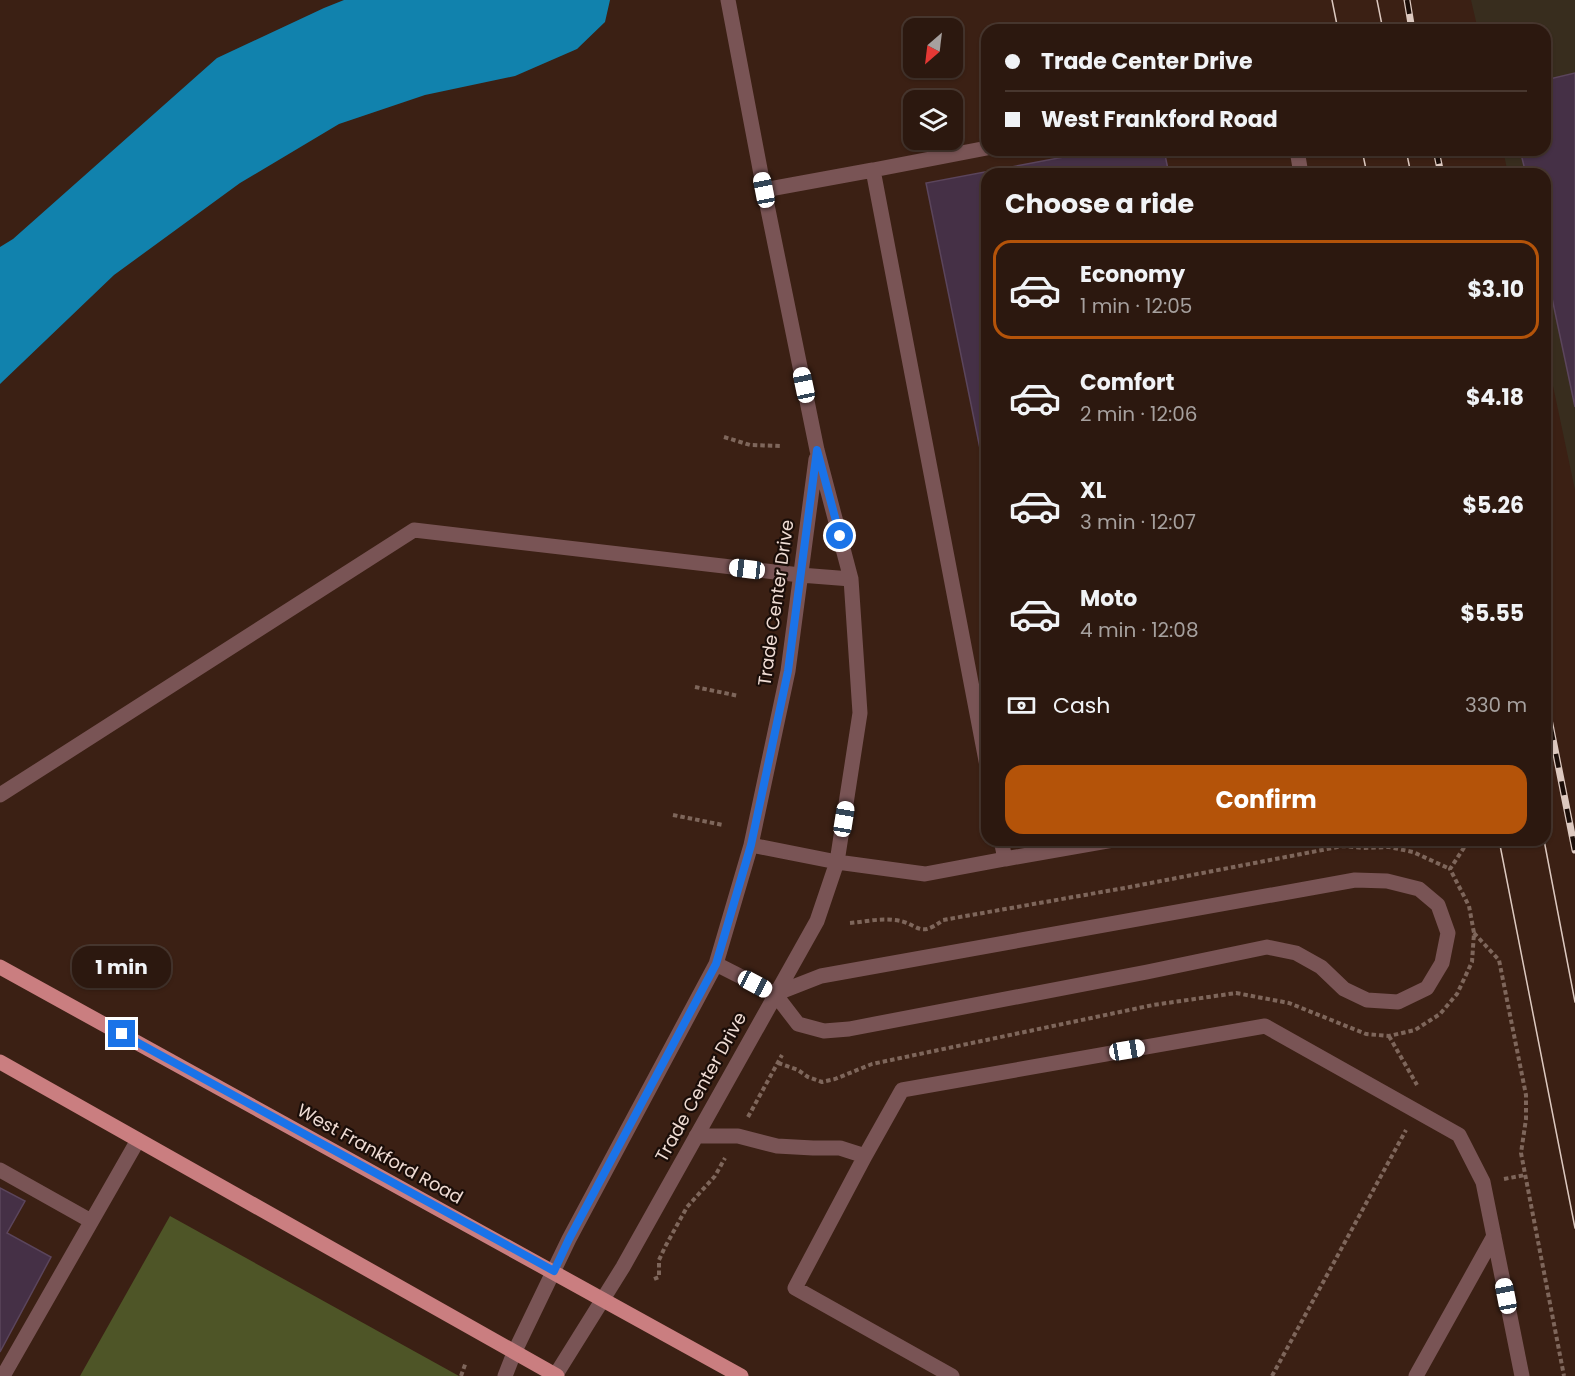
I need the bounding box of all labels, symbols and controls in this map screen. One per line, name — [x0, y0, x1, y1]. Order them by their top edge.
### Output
north arrow — [903, 18, 963, 78]
map controls — [903, 18, 963, 150]
text: Trade Center Drive — [1041, 46, 1252, 77]
button: layers — [903, 90, 963, 150]
text: West Frankford Road — [1041, 104, 1278, 135]
car — [752, 171, 776, 209]
text: Choose a ride — [1005, 185, 1194, 222]
text: Economy — [1080, 259, 1185, 290]
icon: car — [1008, 263, 1062, 317]
text: $3.10 — [1467, 274, 1524, 305]
text: 1 min · 12:05 — [1080, 292, 1192, 320]
car — [791, 366, 817, 404]
text: Comfort — [1080, 367, 1174, 398]
icon: car — [1008, 371, 1062, 425]
text: $4.18 — [1466, 382, 1524, 413]
text: 2 min · 12:06 — [1080, 400, 1198, 428]
text: XL — [1080, 475, 1106, 506]
icon: car — [1008, 479, 1062, 533]
text: $5.26 — [1462, 490, 1524, 521]
text: 3 min · 12:07 — [1080, 508, 1196, 536]
street label: Trade Center Drive — [751, 518, 800, 688]
route start — [826, 522, 853, 549]
car — [728, 558, 766, 580]
text: Moto — [1080, 583, 1137, 614]
icon: car — [1008, 587, 1062, 641]
text: $5.55 — [1460, 598, 1524, 629]
text: 4 min · 12:08 — [1080, 616, 1199, 644]
icon: cash — [1005, 689, 1038, 722]
text: Cash — [1053, 690, 1110, 721]
text: 330 m — [1465, 691, 1527, 719]
button: Confirm — [1005, 765, 1527, 834]
car — [832, 800, 856, 838]
callout: 1 min — [72, 947, 172, 989]
text: 1 min — [95, 953, 148, 981]
car — [735, 968, 775, 1000]
street label: Trade Center Drive — [649, 1007, 752, 1166]
route end — [108, 1020, 135, 1047]
car — [1108, 1038, 1146, 1062]
street label: West Frankford Road — [293, 1098, 468, 1210]
car — [1494, 1277, 1518, 1315]

